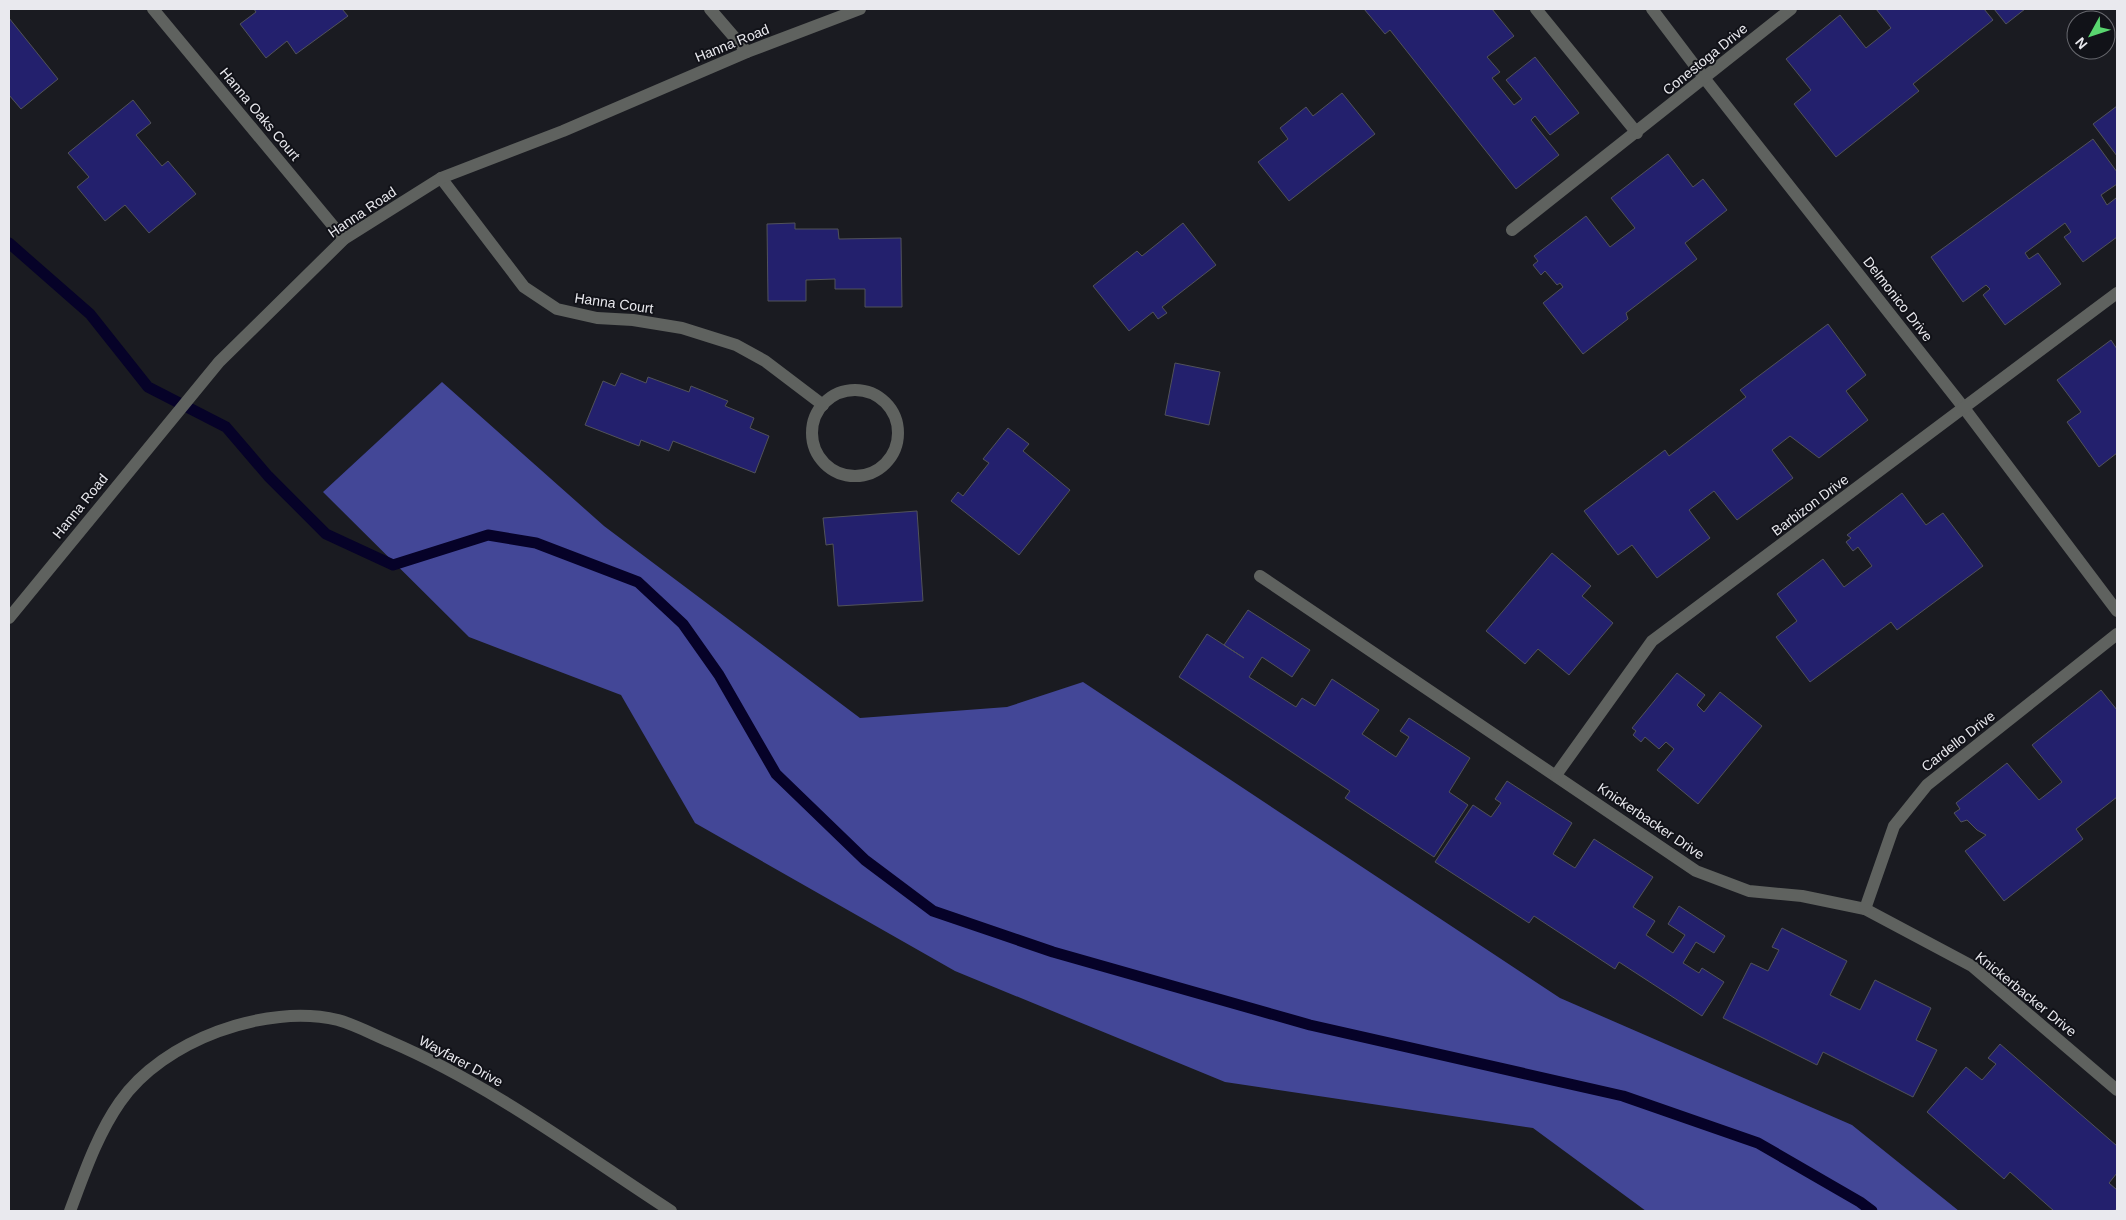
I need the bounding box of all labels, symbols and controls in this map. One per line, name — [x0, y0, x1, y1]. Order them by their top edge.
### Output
north arrow — [2066, 10, 2116, 60]
street label: Conestoga Drive — [1659, 20, 1751, 98]
street label: Hanna Road — [693, 21, 771, 65]
text: N — [2072, 34, 2090, 52]
street label: Hanna Oaks Court — [217, 64, 303, 164]
street label: Hanna Road — [325, 183, 399, 241]
street label: Delmonico Drive — [1860, 254, 1936, 345]
street label: Hanna Court — [574, 290, 655, 316]
street label: Hanna Road — [49, 470, 111, 542]
street label: Barbizon Drive — [1769, 471, 1852, 539]
street label: Cardello Drive — [1918, 707, 1998, 775]
street label: Knickerbacker Drive — [1595, 779, 1708, 863]
street label: Knickerbacker Drive — [1972, 948, 2080, 1040]
street label: Wayfarer Drive — [416, 1032, 506, 1090]

